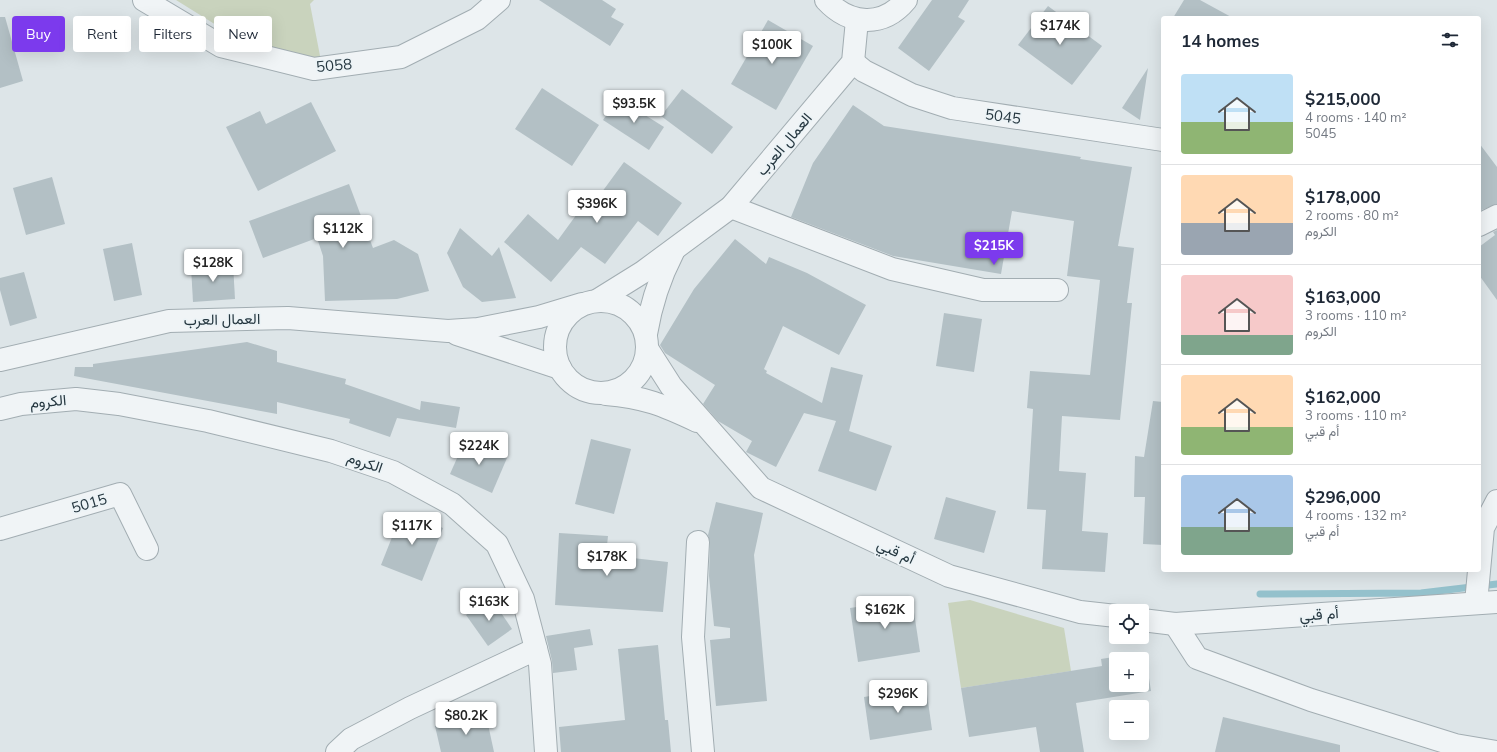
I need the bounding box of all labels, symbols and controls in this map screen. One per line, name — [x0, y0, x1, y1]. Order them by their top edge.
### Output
pin: $174K — [1032, 12, 1088, 46]
chip: Buy — [12, 16, 65, 52]
chip: Rent — [73, 16, 131, 52]
chip: Filters — [139, 16, 206, 52]
chip: New — [214, 16, 272, 52]
text: $174K — [1040, 17, 1080, 33]
icon: filters — [1439, 29, 1461, 51]
text: 14 homes — [1181, 30, 1260, 51]
pin: $100K — [744, 31, 800, 65]
text: $100K — [752, 36, 792, 52]
street label: 5058 — [315, 54, 353, 76]
text: $215,000 — [1305, 88, 1381, 109]
pin: $93.5K — [601, 90, 667, 124]
icon: home — [1213, 90, 1261, 138]
text: $93.5K — [612, 95, 656, 111]
street label: 5045 — [984, 104, 1022, 128]
street label: العمال العرب — [752, 109, 816, 179]
text: 4 rooms · 140 m² — [1305, 109, 1406, 125]
text: 5045 — [1305, 125, 1336, 141]
text: $178,000 — [1305, 186, 1381, 207]
pin: $396K — [569, 190, 625, 224]
icon: home — [1213, 191, 1261, 239]
text: $396K — [577, 195, 617, 211]
text: 2 rooms · 80 m² — [1305, 207, 1399, 223]
pin: $112K — [315, 215, 371, 249]
text: $112K — [323, 220, 363, 236]
text: الكروم — [1305, 223, 1337, 239]
pin: $215K — [966, 232, 1022, 266]
text: $215K — [974, 237, 1014, 253]
pin: $128K — [185, 249, 241, 283]
text: $128K — [193, 254, 233, 270]
text: $163,000 — [1305, 286, 1381, 307]
icon: home — [1213, 291, 1261, 339]
text: 3 rooms · 110 m² — [1305, 307, 1406, 323]
street label: العمال العرب — [184, 309, 260, 329]
text: الكروم — [1305, 323, 1337, 339]
text: $162,000 — [1305, 386, 1381, 407]
street label: الكروم — [29, 390, 67, 413]
icon: home — [1213, 391, 1261, 439]
text: 3 rooms · 110 m² — [1305, 407, 1406, 423]
text: أم قبي — [1305, 423, 1339, 439]
pin: $224K — [451, 432, 507, 466]
text: $224K — [459, 437, 499, 453]
street label: الكروم — [344, 447, 385, 478]
text: $296,000 — [1305, 486, 1381, 507]
street label: 5015 — [69, 489, 109, 517]
icon: home — [1213, 491, 1261, 539]
text: 4 rooms · 132 m² — [1305, 507, 1406, 523]
pin: $117K — [384, 512, 440, 546]
text: $117K — [392, 517, 432, 533]
text: أم قبي — [1305, 523, 1339, 539]
street label: أم قبي — [872, 534, 918, 572]
pin: $178K — [579, 543, 635, 577]
text: $178K — [587, 548, 627, 564]
pin: $163K — [461, 588, 517, 622]
text: $163K — [469, 593, 509, 609]
pin: $162K — [857, 596, 913, 630]
text: $162K — [865, 601, 905, 617]
street label: أم قبي — [1299, 603, 1340, 629]
map controls — [1109, 604, 1149, 740]
button: locate — [1109, 604, 1149, 644]
button: + — [1109, 652, 1149, 692]
pin: $296K — [870, 680, 926, 714]
text: $296K — [878, 685, 918, 701]
button: − — [1109, 700, 1149, 740]
pin: $80.2K — [433, 702, 499, 736]
text: $80.2K — [444, 707, 488, 723]

